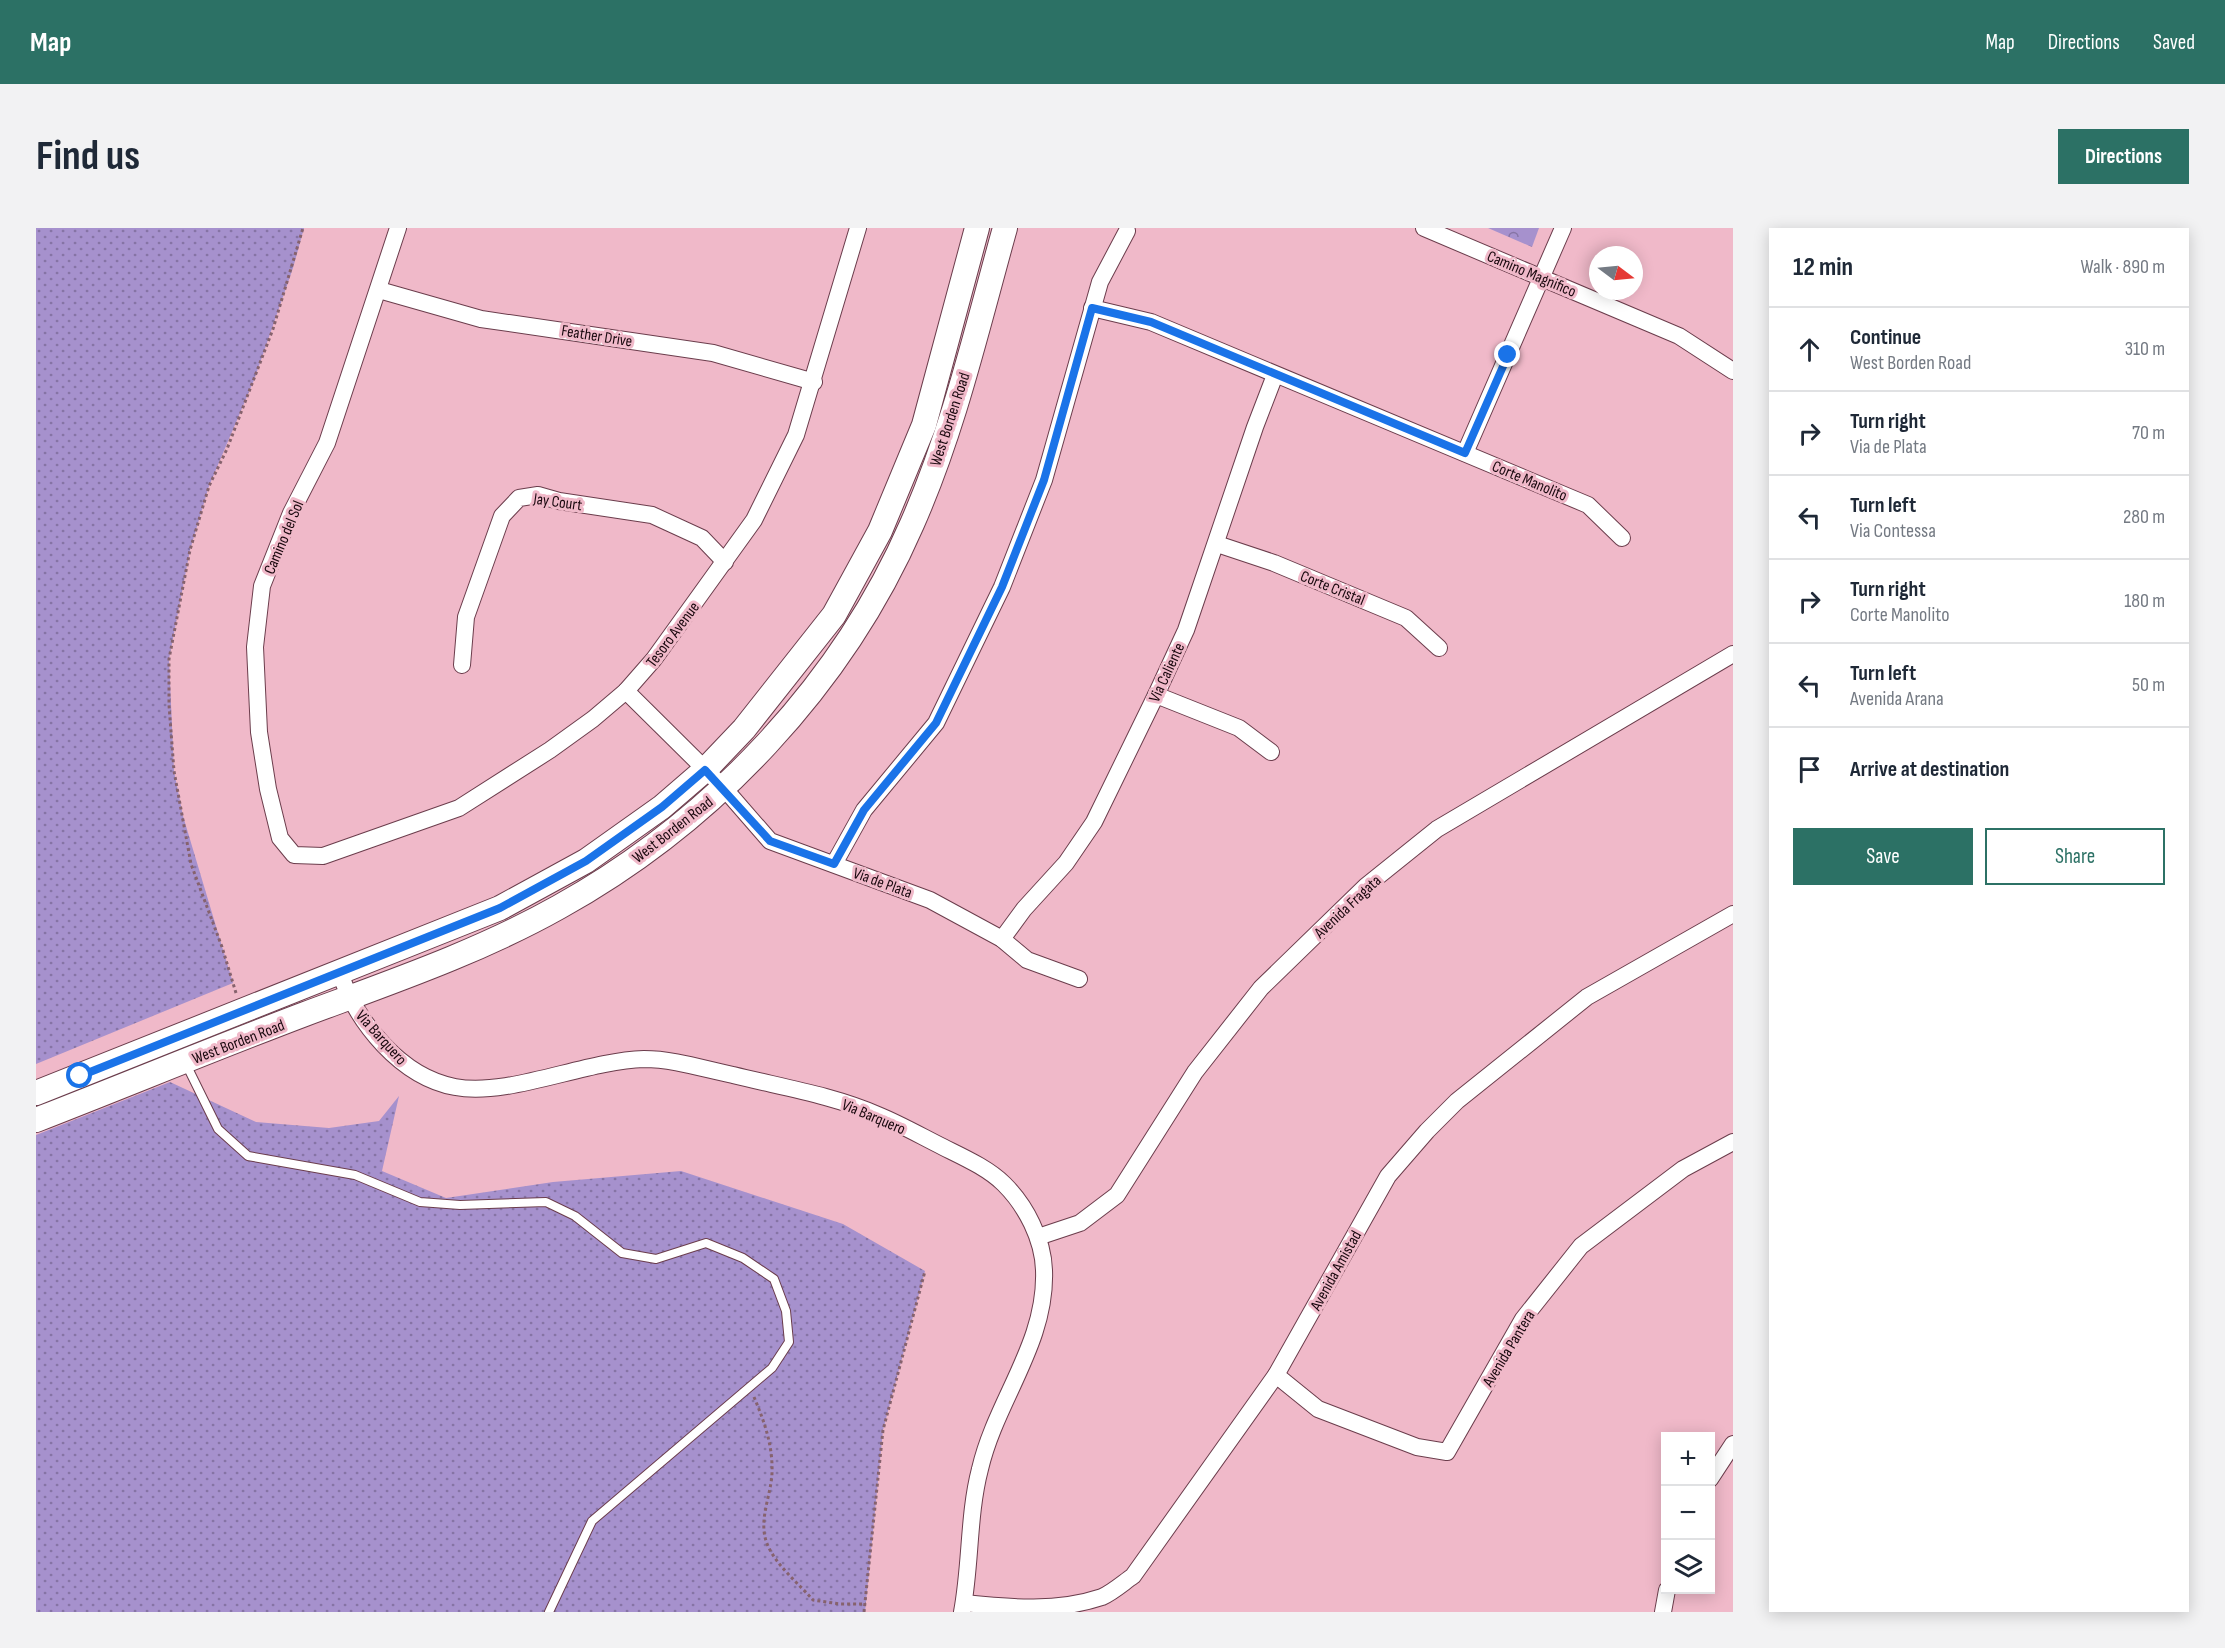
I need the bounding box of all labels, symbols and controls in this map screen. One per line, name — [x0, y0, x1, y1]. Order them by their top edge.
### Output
text: Map — [30, 26, 71, 59]
text: Map — [1985, 30, 2015, 55]
text: Directions — [2048, 30, 2120, 55]
text: Saved — [2153, 30, 2195, 55]
button: Directions — [2058, 129, 2189, 184]
text: Find us — [36, 131, 140, 182]
north arrow — [1589, 246, 1643, 300]
street label: Camino Magnifico — [1484, 247, 1579, 302]
text: 12 min — [1793, 252, 1853, 283]
text: Walk · 890 m — [2081, 255, 2165, 279]
street label: Feather Drive — [560, 321, 634, 351]
text: Continue — [1850, 324, 1921, 351]
icon: ahead — [1793, 333, 1826, 366]
text: 310 m — [2125, 337, 2165, 361]
route end — [1494, 341, 1520, 367]
text: West Borden Road — [1850, 351, 1971, 375]
street label: West Borden Road — [926, 370, 974, 469]
text: Turn right — [1850, 408, 1926, 435]
icon: right — [1793, 417, 1826, 450]
text: 70 m — [2132, 421, 2165, 445]
text: Via de Plata — [1850, 435, 1927, 459]
street label: Corte Manolito — [1489, 457, 1570, 506]
street label: Jay Court — [531, 490, 583, 515]
text: Turn left — [1850, 492, 1916, 519]
street label: Camino del Sol — [260, 498, 308, 577]
icon: left — [1793, 501, 1826, 534]
text: 280 m — [2123, 505, 2165, 529]
text: Via Contessa — [1850, 519, 1936, 543]
street label: Corte Cristal — [1297, 567, 1367, 610]
text: Turn right — [1850, 576, 1926, 603]
icon: right — [1793, 585, 1826, 618]
text: 180 m — [2124, 589, 2165, 613]
street label: Tesoro Avenue — [642, 598, 704, 671]
text: Corte Manolito — [1850, 603, 1950, 627]
street label: Via Caliente — [1145, 640, 1189, 705]
text: Turn left — [1850, 660, 1916, 687]
icon: left — [1793, 669, 1826, 702]
text: 50 m — [2132, 673, 2165, 697]
text: Avenida Arana — [1850, 687, 1944, 711]
icon: arrive — [1793, 753, 1826, 786]
text: Arrive at destination — [1850, 756, 2009, 783]
street label: West Borden Road — [629, 793, 717, 868]
button: Save — [1793, 828, 1973, 885]
button: Share — [1985, 828, 2165, 885]
street label: Via de Plata — [850, 864, 915, 903]
street label: Avenida Fragata — [1310, 871, 1385, 943]
street label: Via Barquero — [351, 1007, 410, 1069]
street label: West Borden Road — [190, 1016, 287, 1069]
route start — [66, 1062, 92, 1088]
street label: Via Barquero — [839, 1095, 908, 1139]
street label: Avenida Amistad — [1306, 1228, 1366, 1315]
street label: Avenida Pantera — [1479, 1307, 1539, 1391]
map controls — [1661, 1432, 1715, 1594]
button: + — [1661, 1432, 1715, 1486]
button: − — [1661, 1486, 1715, 1540]
button: layers — [1661, 1540, 1715, 1594]

